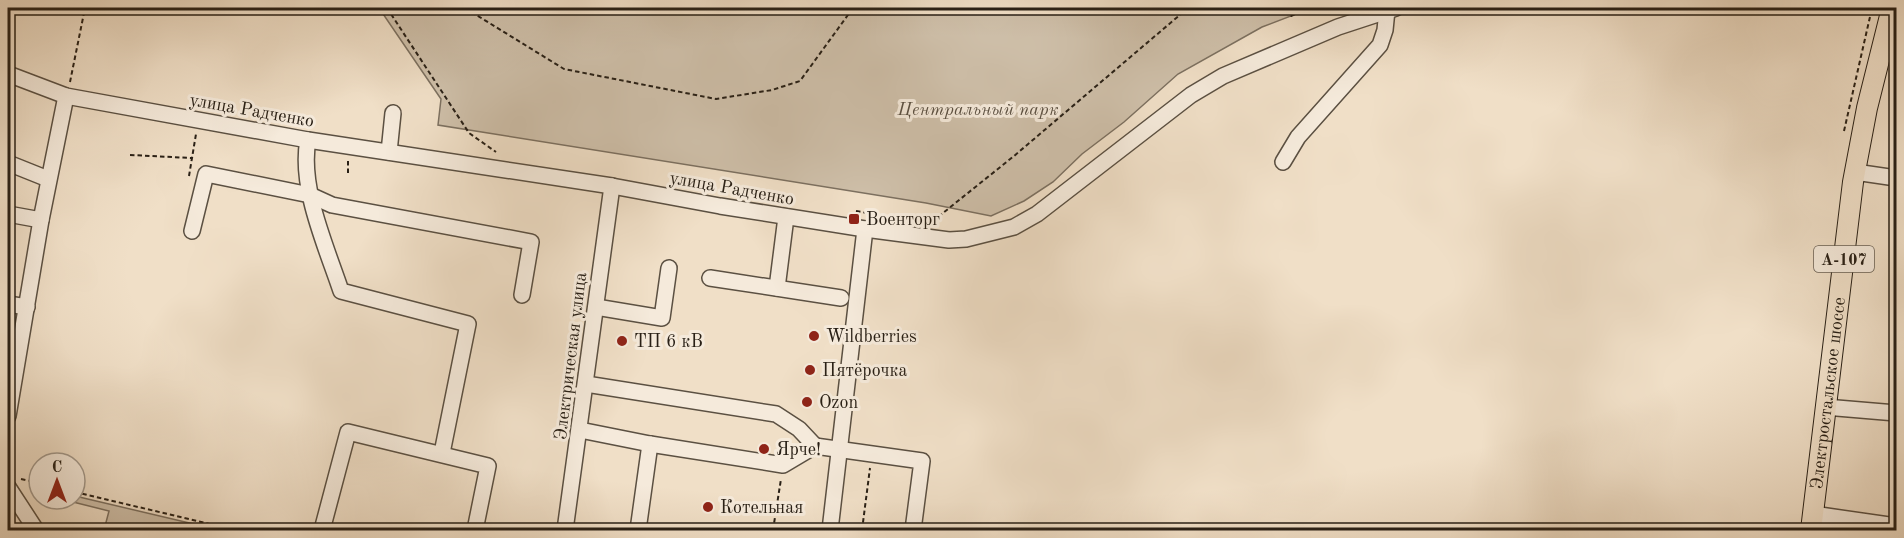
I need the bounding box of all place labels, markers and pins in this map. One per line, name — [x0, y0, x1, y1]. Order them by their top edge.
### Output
place label: Военторг — [866, 211, 940, 229]
marker: Военторг — [847, 212, 861, 226]
place label: Wildberries — [826, 328, 917, 346]
marker: Wildberries — [807, 329, 821, 343]
place label: ТП 6 кВ — [634, 333, 703, 351]
marker: ТП 6 кВ — [615, 334, 629, 348]
place label: Пятёрочка — [822, 362, 908, 380]
marker: Пятёрочка — [803, 363, 817, 377]
place label: Ozon — [819, 394, 858, 412]
marker: Ozon — [800, 395, 814, 409]
place label: Ярче! — [776, 441, 821, 459]
marker: Ярче! — [757, 442, 771, 456]
place label: Котельная — [720, 499, 803, 517]
marker: Котельная — [701, 500, 715, 514]

